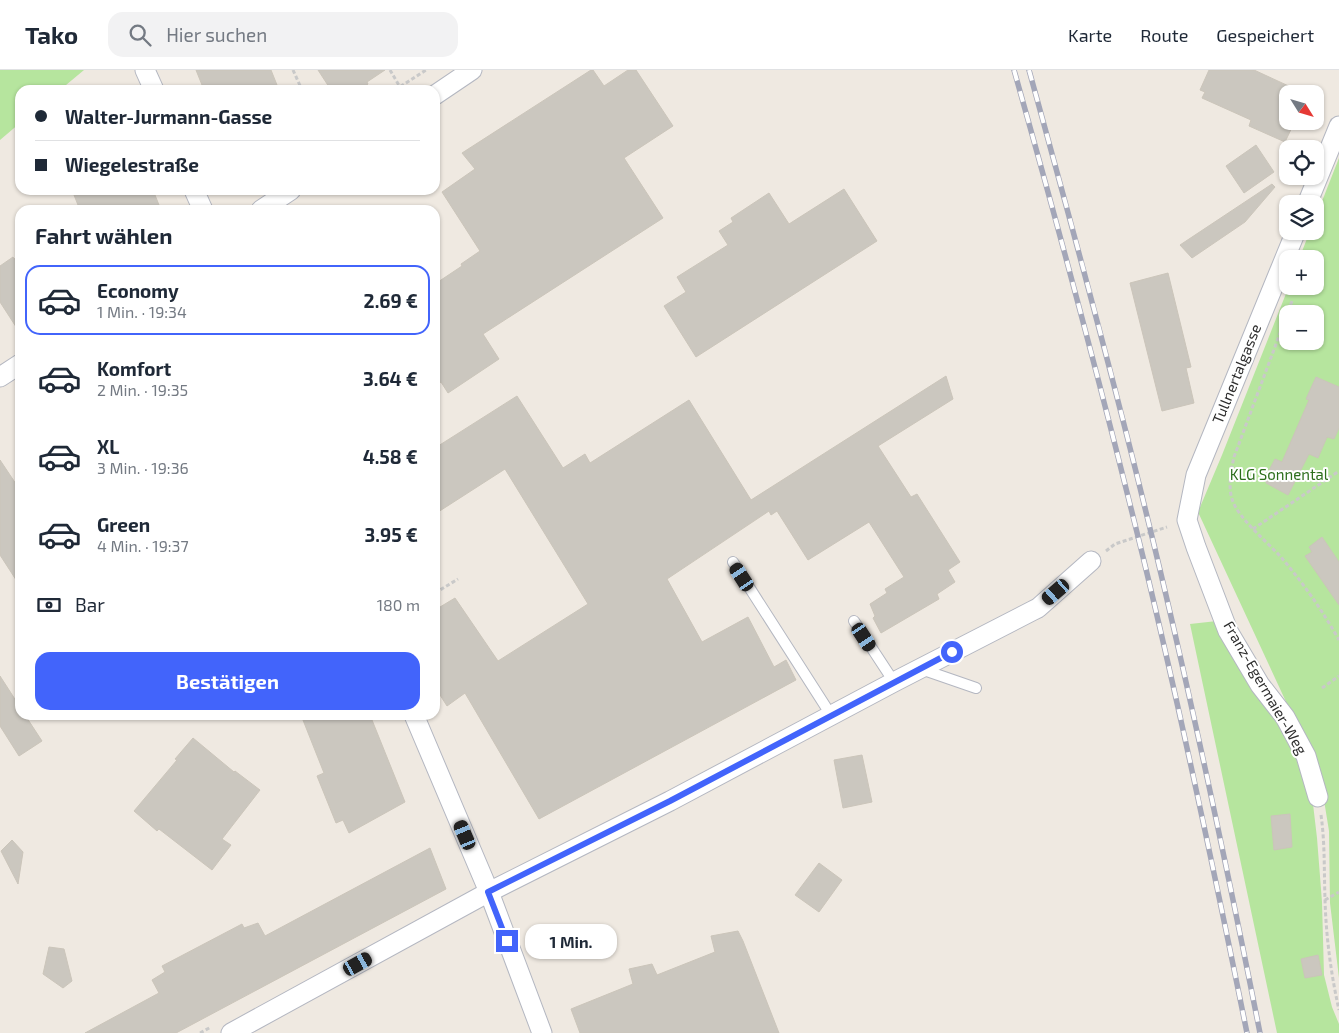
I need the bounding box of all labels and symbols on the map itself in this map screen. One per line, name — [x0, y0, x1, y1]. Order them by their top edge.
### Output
north arrow — [1279, 85, 1324, 130]
street label: Tullnertalgasse — [1208, 321, 1264, 426]
park label: KLG Sonnental — [1230, 465, 1329, 483]
car — [727, 560, 756, 594]
car — [1039, 576, 1072, 608]
street label: Franz-Egermaier-Weg — [1220, 618, 1312, 758]
car — [849, 620, 878, 654]
route start — [941, 641, 963, 663]
car — [452, 818, 477, 852]
callout: 1 Min. — [524, 924, 617, 958]
route end — [496, 930, 518, 952]
car — [341, 950, 374, 978]

